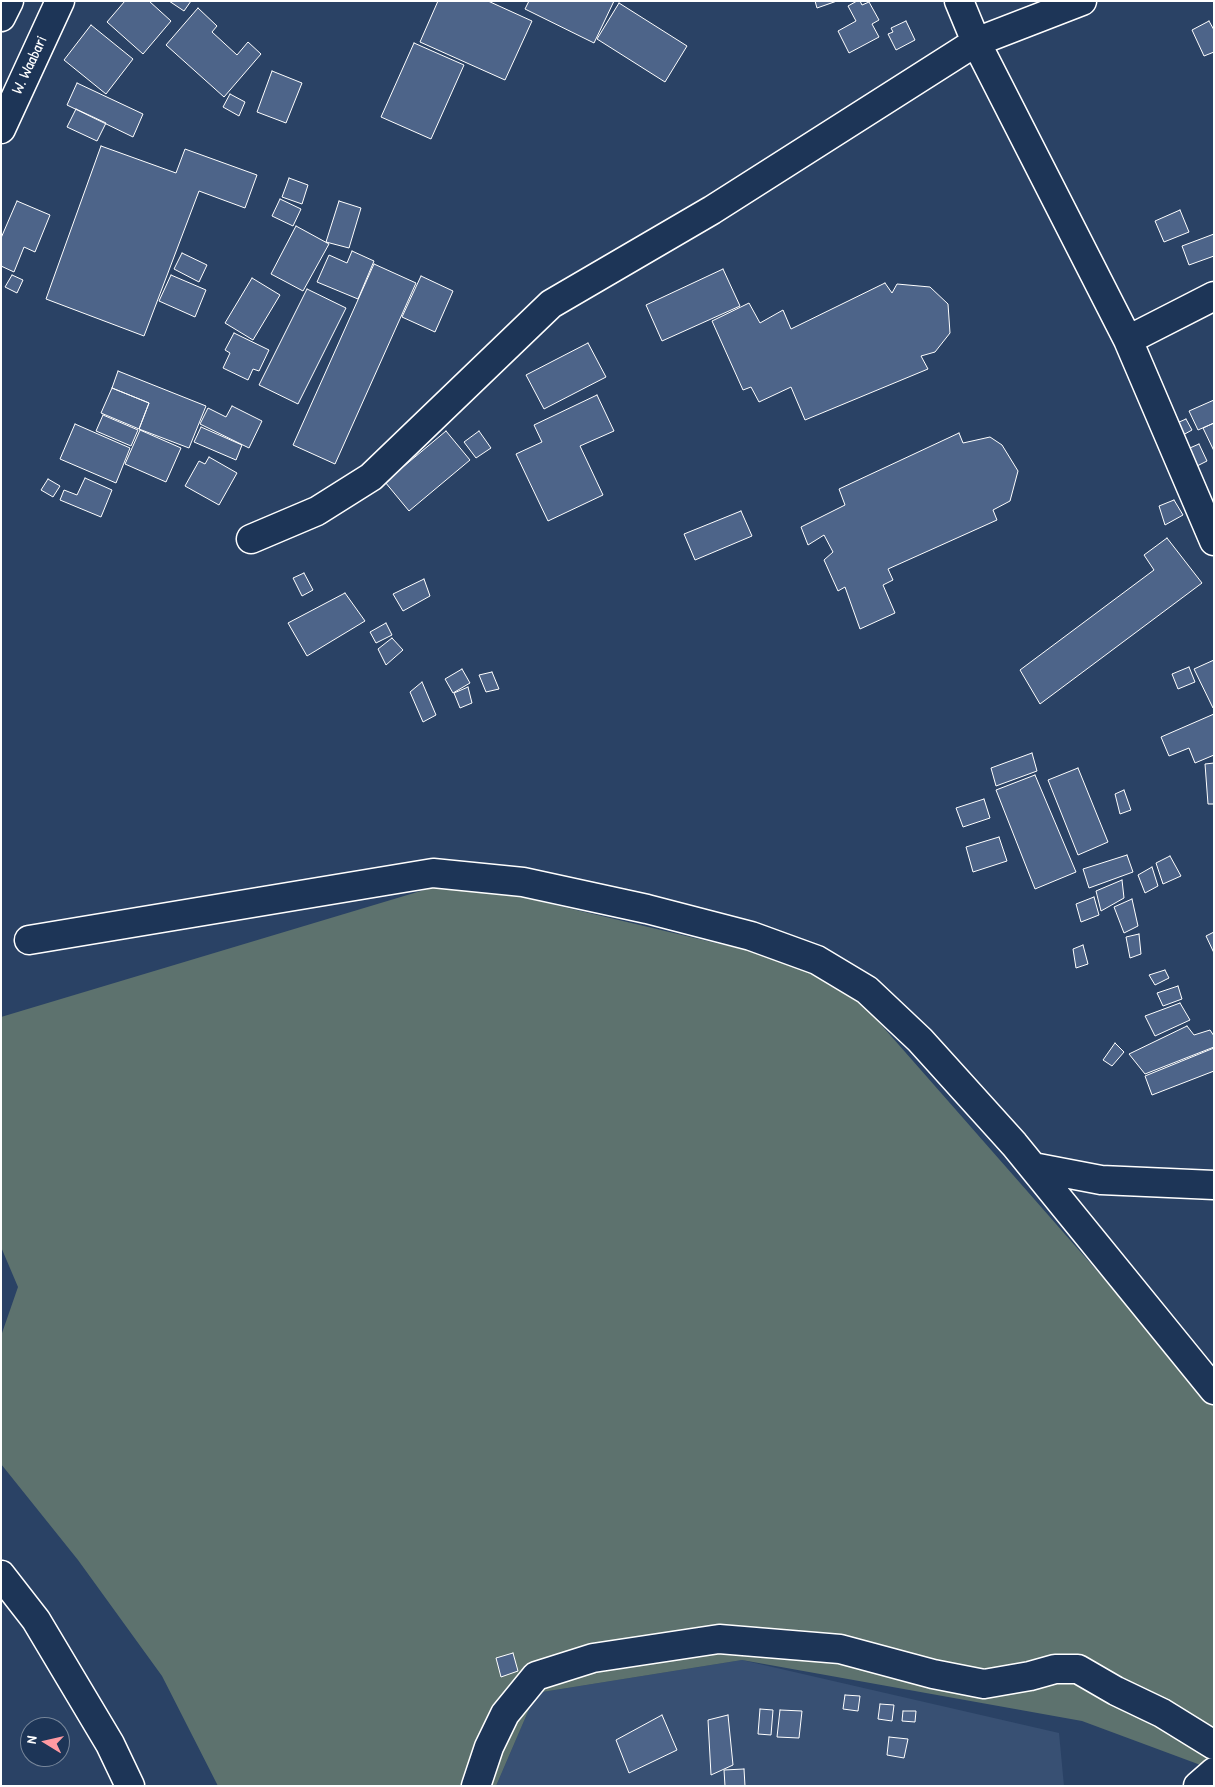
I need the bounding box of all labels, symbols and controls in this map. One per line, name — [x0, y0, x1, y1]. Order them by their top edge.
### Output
street label: W. Waabari — [8, 33, 52, 97]
north arrow — [20, 1717, 70, 1767]
text: N — [21, 1735, 41, 1745]

